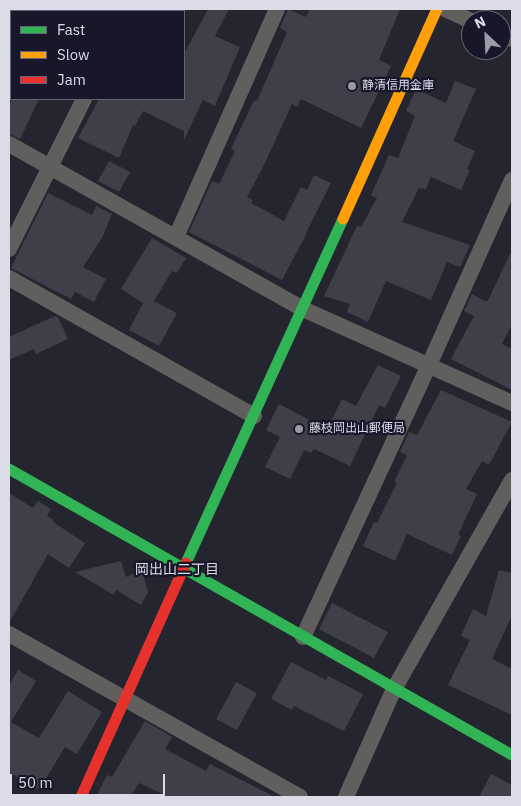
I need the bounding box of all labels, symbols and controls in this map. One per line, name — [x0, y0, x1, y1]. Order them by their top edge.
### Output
legend — [10, 10, 185, 100]
north arrow — [461, 10, 511, 60]
text: N — [472, 12, 488, 33]
text: Fast — [57, 20, 85, 39]
text: Slow — [57, 45, 90, 64]
text: Jam — [57, 70, 86, 89]
place label: 静清信用金庫 — [362, 79, 434, 93]
marker: 静清信用金庫 — [346, 80, 358, 92]
place label: 藤枝岡出山郵便局 — [309, 422, 405, 436]
marker: 藤枝岡出山郵便局 — [293, 423, 305, 435]
district label: 岡出山二丁目 — [135, 562, 219, 578]
scale bar — [12, 764, 168, 796]
text: 50 m — [18, 773, 53, 792]

